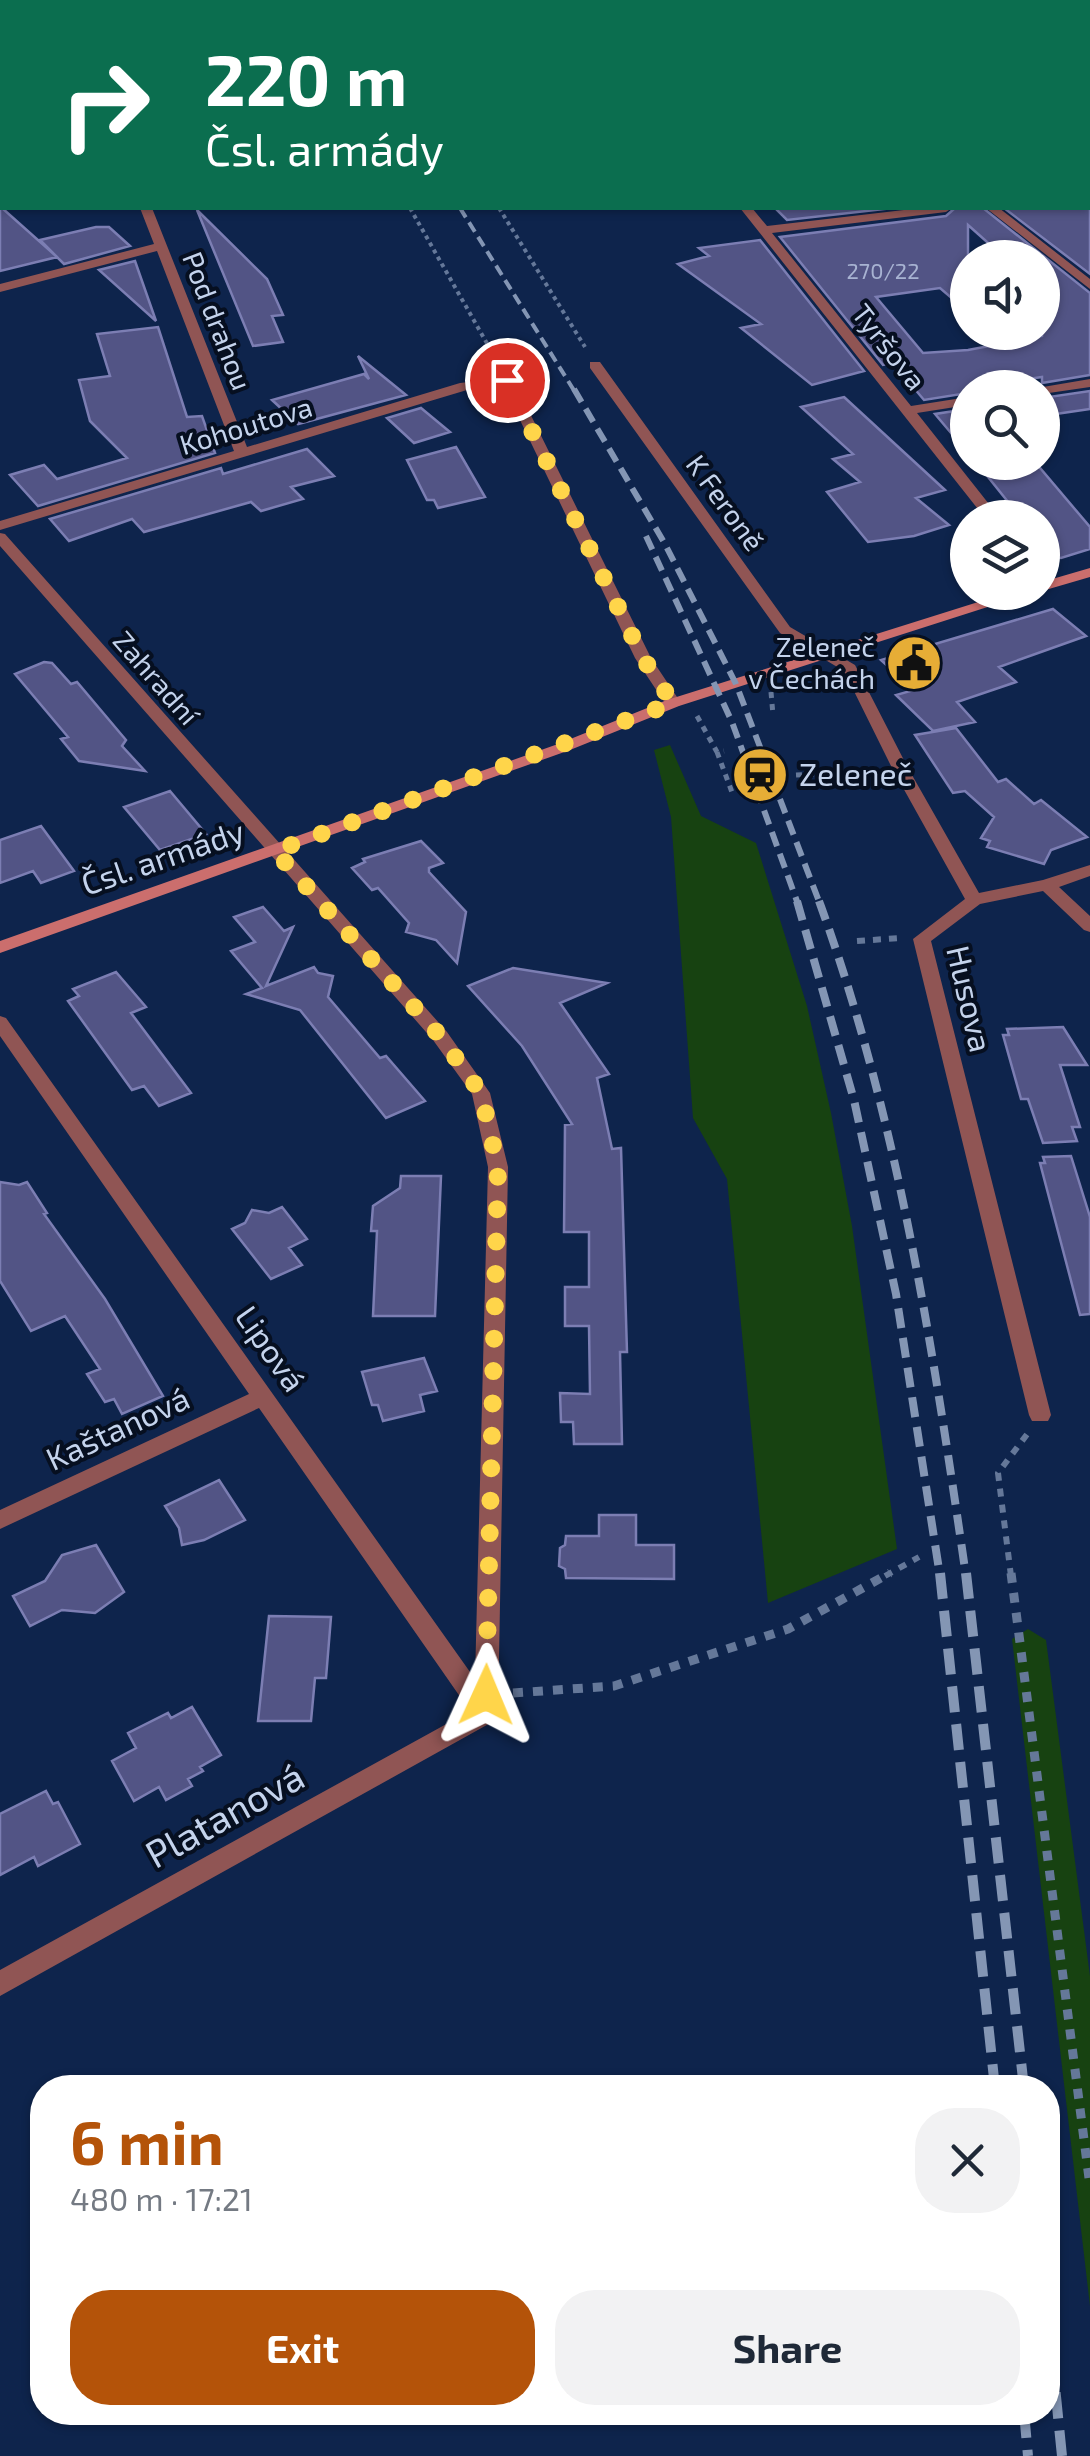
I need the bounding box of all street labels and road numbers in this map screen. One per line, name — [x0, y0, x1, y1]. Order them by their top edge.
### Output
street label: Pod drahou — [176, 247, 260, 395]
street label: Tyršova — [846, 296, 934, 396]
street label: Kohoutova — [175, 389, 316, 461]
street label: K Feroně — [680, 448, 772, 557]
street label: Zahradní — [107, 623, 207, 732]
street label: Čsl. armády — [76, 810, 249, 902]
street label: Husova — [940, 942, 1002, 1056]
street label: Lipová — [229, 1298, 315, 1398]
street label: Kaštanová — [40, 1378, 195, 1477]
street label: Platanová — [137, 1752, 311, 1877]

